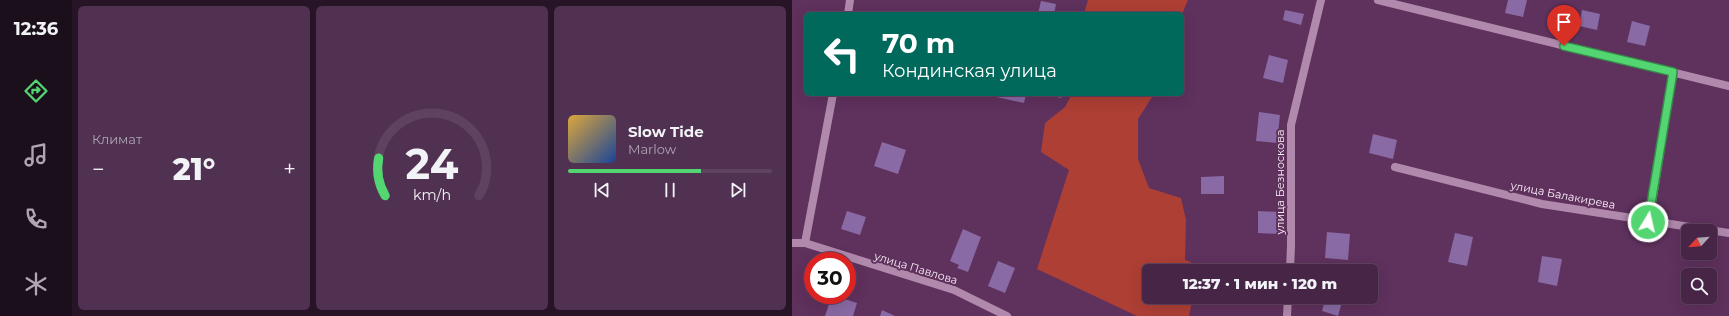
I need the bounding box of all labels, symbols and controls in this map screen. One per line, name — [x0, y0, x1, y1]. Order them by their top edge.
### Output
pin — [1547, 5, 1581, 46]
icon: arrive — [1553, 11, 1575, 33]
text: 12:36 — [14, 18, 58, 40]
text: 70 m — [882, 26, 955, 60]
icon: left — [816, 28, 868, 80]
text: Кондинская улица — [882, 60, 1057, 82]
icon: directions — [22, 77, 50, 105]
text: Slow Tide — [628, 122, 704, 141]
street label: улица Безноскова — [1273, 130, 1287, 235]
text: Климат — [92, 131, 142, 147]
text: 24 — [406, 139, 459, 189]
icon: music — [22, 141, 50, 169]
text: Marlow — [628, 141, 676, 157]
text: 21° — [173, 151, 215, 188]
text: − — [92, 156, 105, 183]
text: + — [283, 156, 296, 183]
street label: улица Балакирева — [1508, 178, 1617, 212]
icon: previous — [591, 179, 613, 201]
icon: pause — [659, 179, 681, 201]
icon: next — [727, 179, 749, 201]
text: km/h — [413, 186, 451, 204]
position arrow — [1627, 201, 1669, 243]
icon: phone — [22, 205, 50, 233]
north arrow — [1681, 224, 1717, 260]
map controls — [1681, 224, 1717, 304]
street label: улица Павлова — [872, 248, 959, 287]
speed limit sign: 30 — [804, 252, 856, 304]
button: search — [1681, 268, 1717, 304]
icon: climate — [22, 270, 50, 298]
text: 12:37 · 1 мин · 120 m — [1183, 274, 1337, 293]

